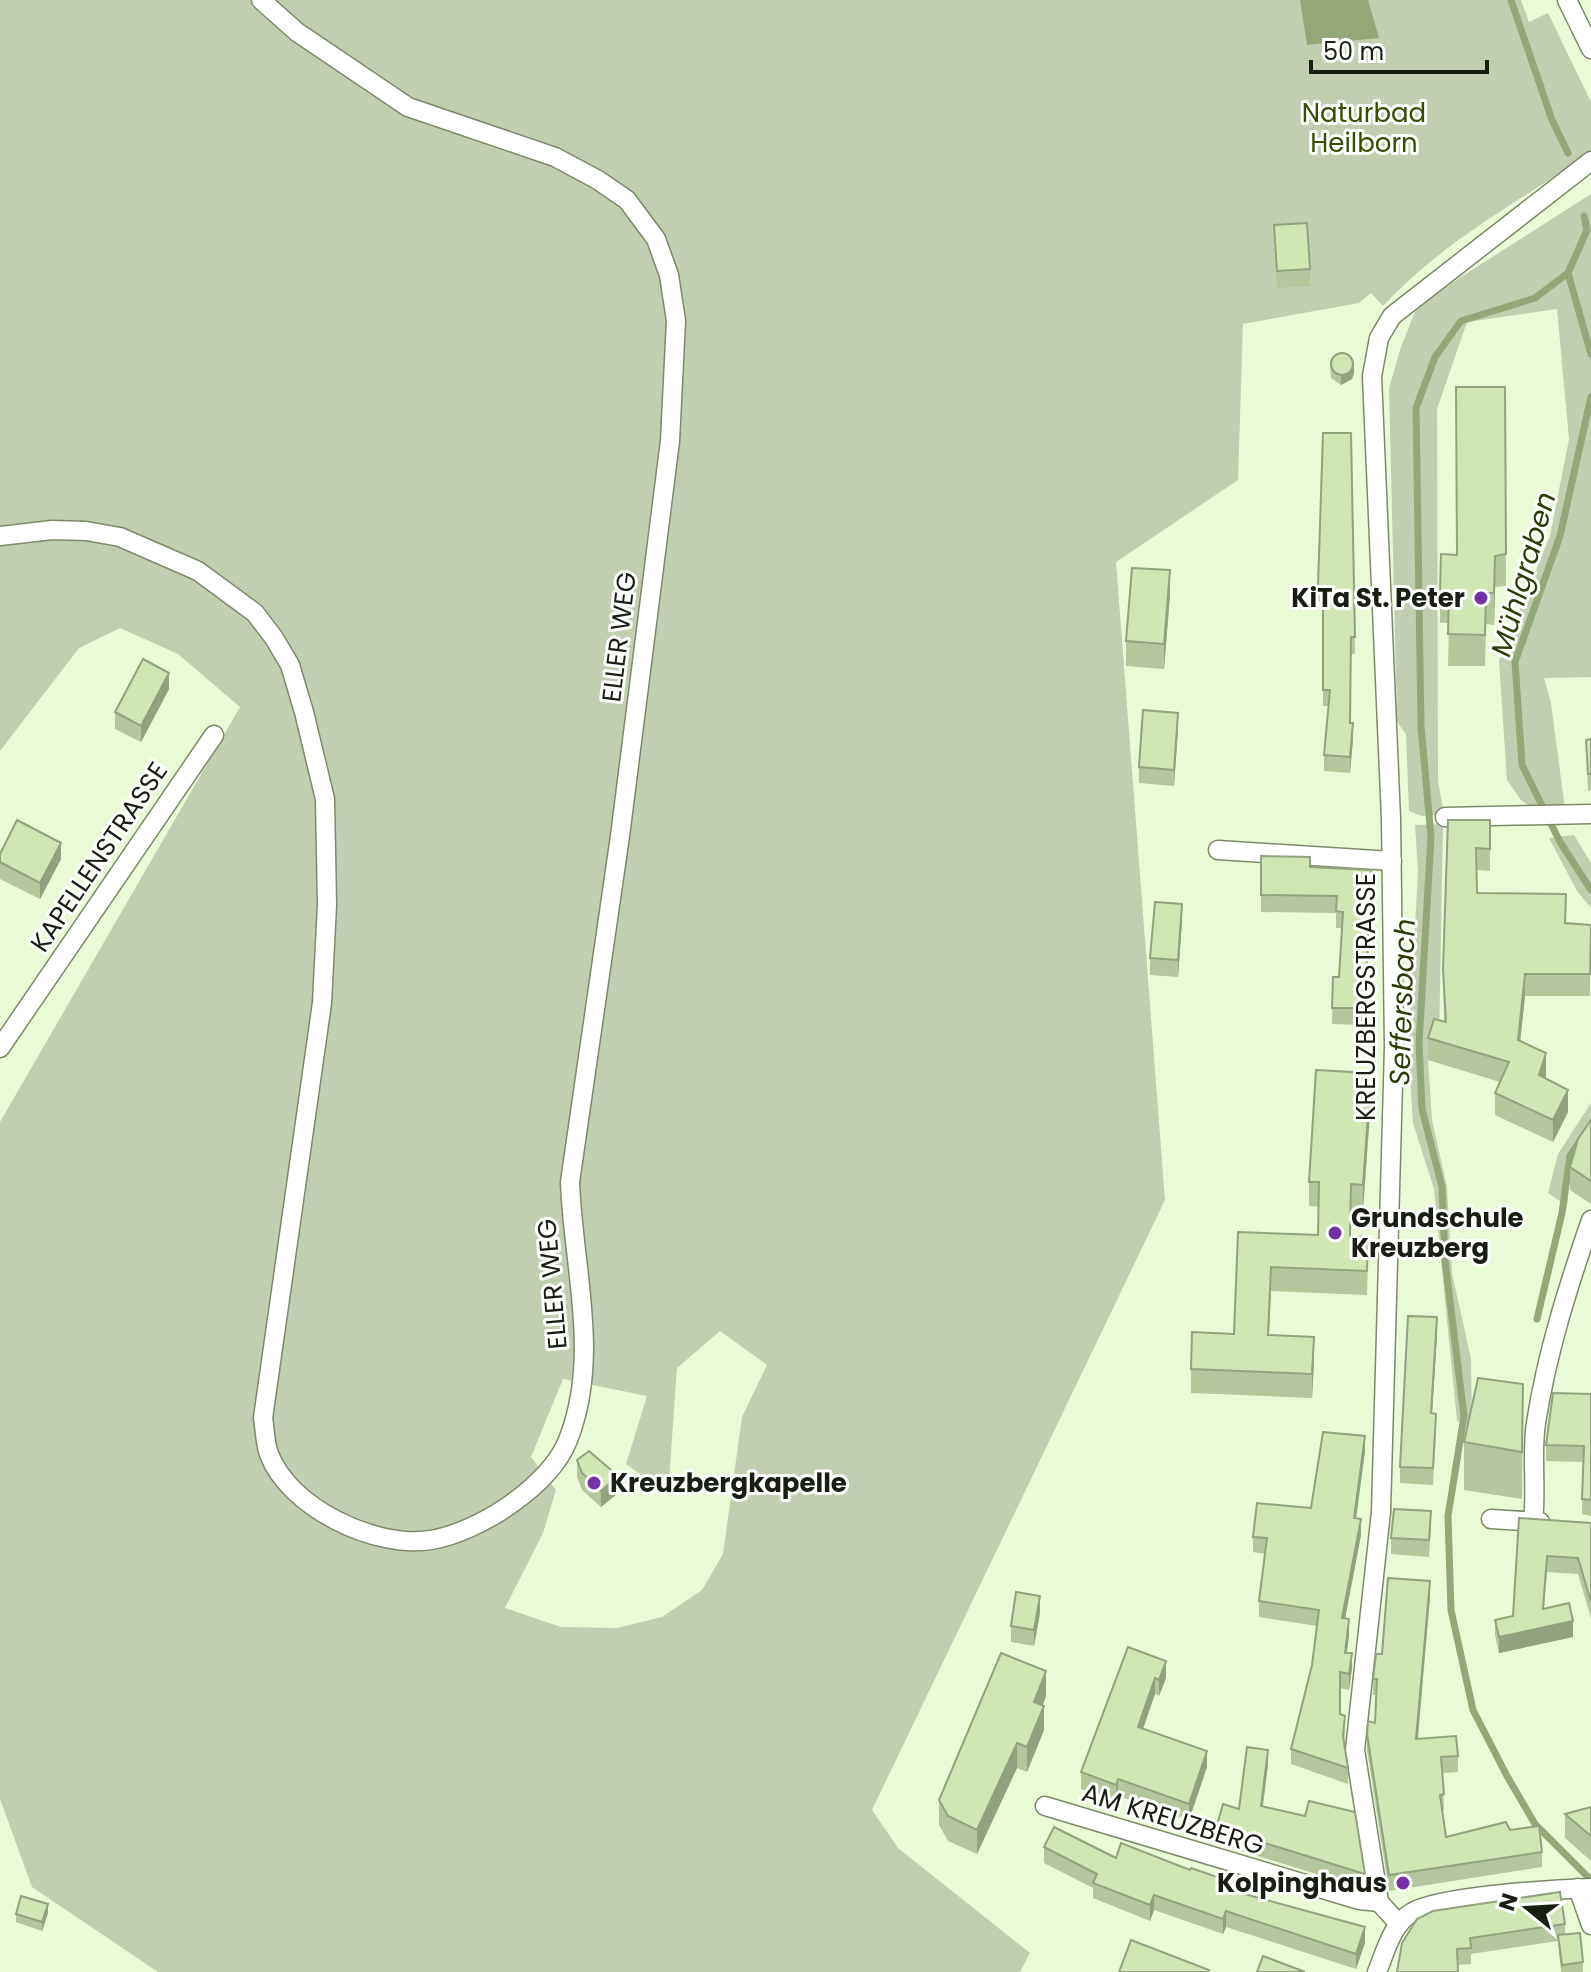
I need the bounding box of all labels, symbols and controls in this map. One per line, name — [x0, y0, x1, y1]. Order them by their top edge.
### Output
scale bar — [1311, 24, 1487, 74]
text: 50 m — [1323, 35, 1384, 68]
park label: Naturbad Heilborn — [1302, 95, 1426, 161]
water label: Mühlgraben — [1481, 487, 1566, 661]
street label: ELLER WEG — [593, 570, 645, 704]
place label: KiTa St. Peter — [1291, 580, 1465, 616]
marker: KiTa St. Peter — [1472, 589, 1490, 607]
street label: KAPELLENSTRASSE — [22, 755, 176, 959]
street label: KREUZBERGSTRASSE — [1348, 873, 1384, 1121]
water label: Seffersbach — [1380, 918, 1425, 1086]
place label: Grundschule Kreuzberg — [1351, 1200, 1524, 1266]
street label: ELLER WEG — [528, 1217, 576, 1351]
marker: Grundschule Kreuzberg — [1326, 1224, 1344, 1242]
place label: Kreuzbergkapelle — [610, 1465, 847, 1501]
marker: Kreuzbergkapelle — [585, 1474, 603, 1492]
street label: AM KREUZBERG — [1078, 1774, 1268, 1864]
place label: Kolpinghaus — [1217, 1865, 1387, 1901]
north arrow — [1487, 1868, 1567, 1948]
marker: Kolpinghaus — [1394, 1874, 1412, 1892]
text: N — [1491, 1889, 1526, 1915]

